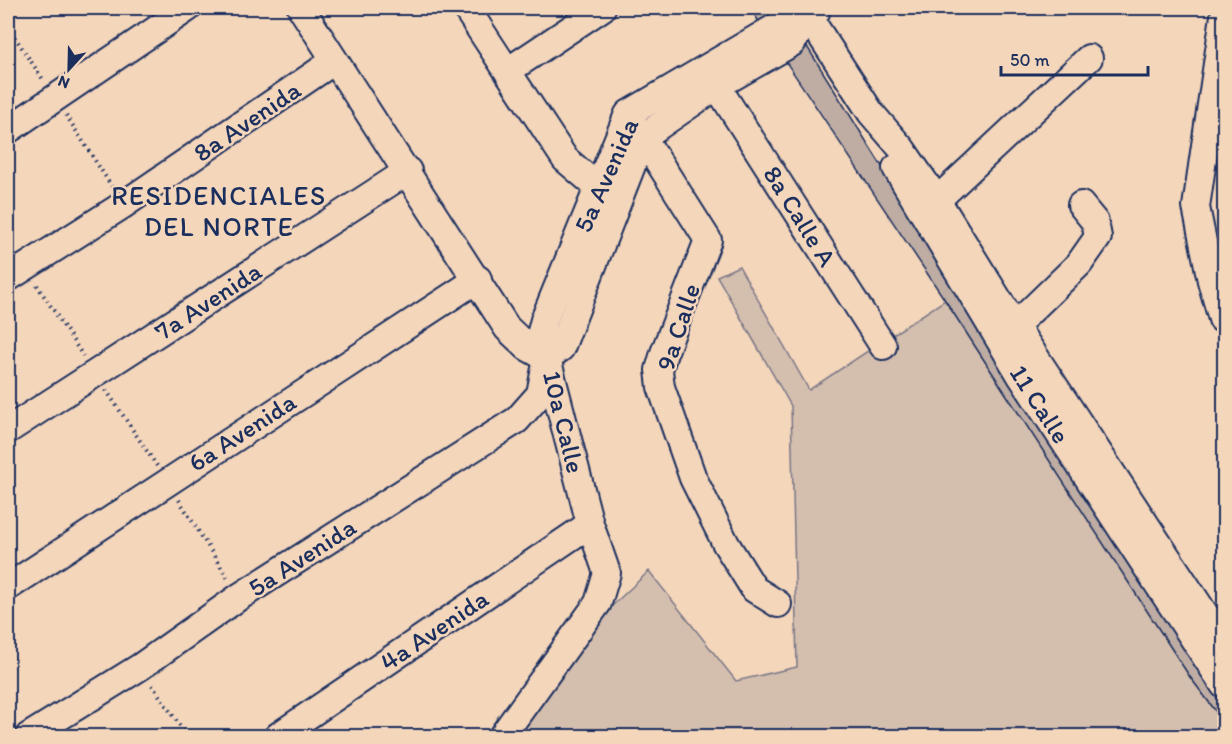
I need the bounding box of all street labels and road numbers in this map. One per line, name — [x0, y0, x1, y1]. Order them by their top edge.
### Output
street label: 8a Avenida — [187, 73, 307, 169]
street label: 5a Avenida — [567, 112, 646, 237]
street label: 8a Calle A — [757, 160, 844, 273]
street label: 7a Avenida — [149, 254, 268, 347]
street label: 9a Calle — [649, 279, 707, 375]
street label: 11 Calle — [1003, 359, 1077, 449]
street label: 10a Calle — [536, 368, 592, 476]
street label: 6a Avenida — [182, 385, 302, 479]
street label: 5a Avenida — [242, 510, 362, 604]
street label: 4a Avenida — [374, 582, 495, 678]

